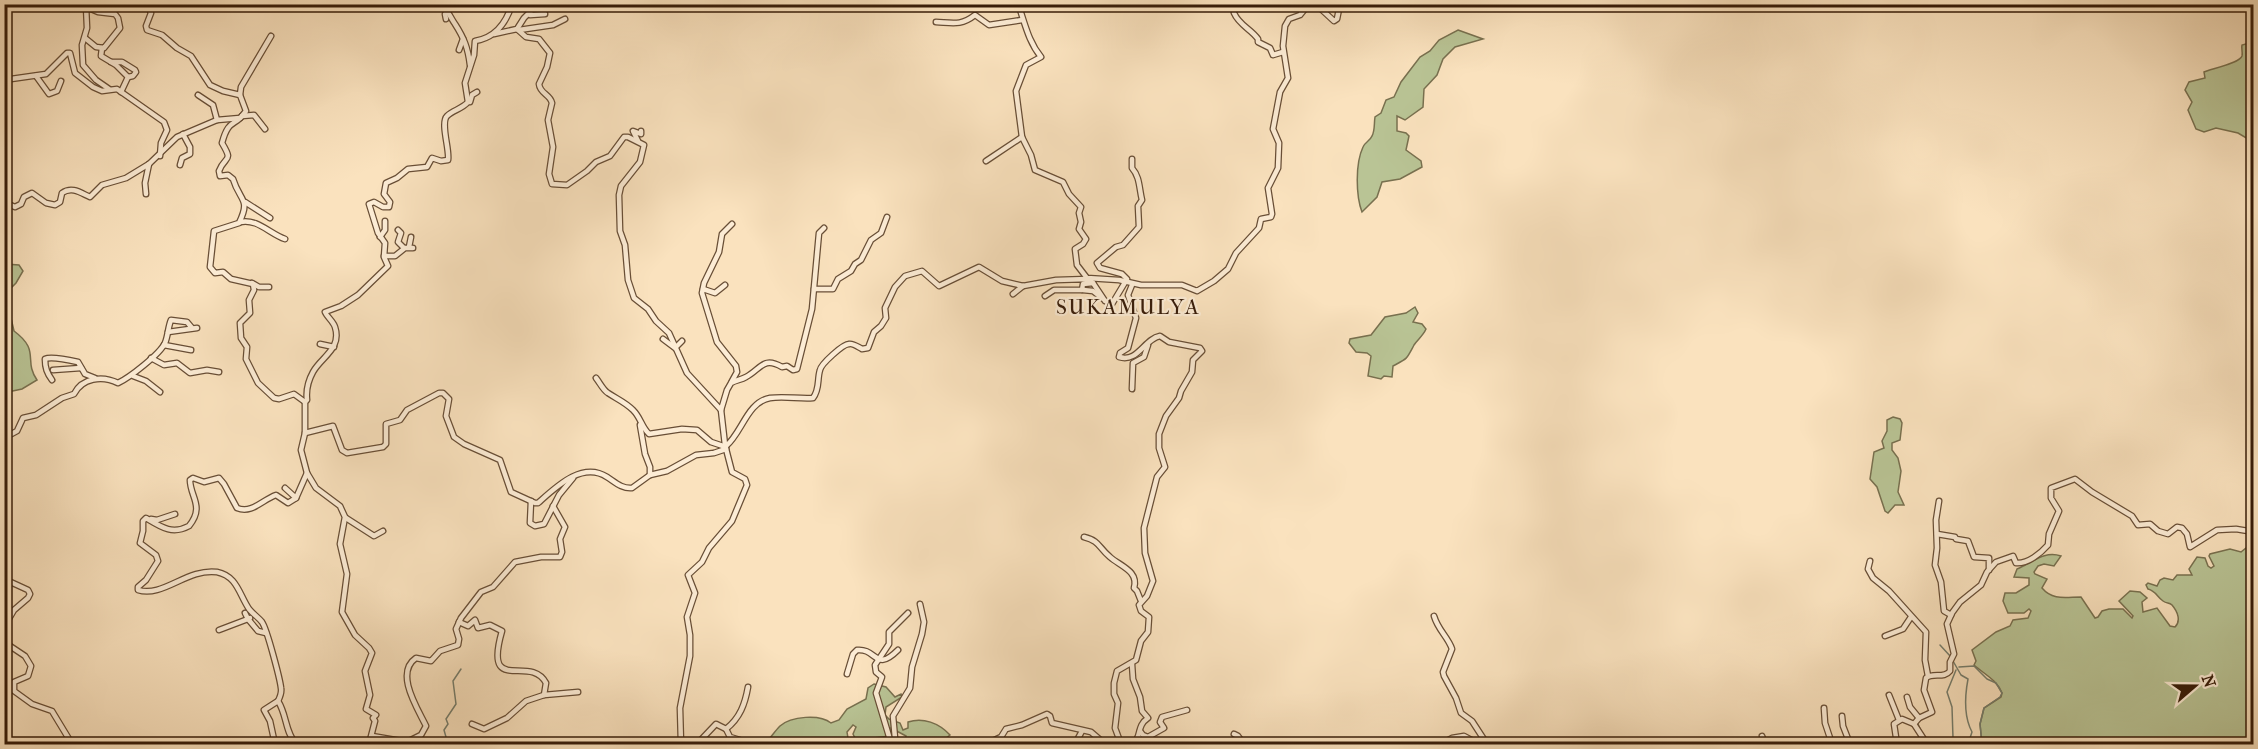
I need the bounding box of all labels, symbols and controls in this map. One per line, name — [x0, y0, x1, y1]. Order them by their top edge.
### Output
district label: SUKAMULYA — [1056, 295, 1200, 319]
north arrow — [2165, 656, 2225, 716]
text: N — [2198, 672, 2220, 691]

